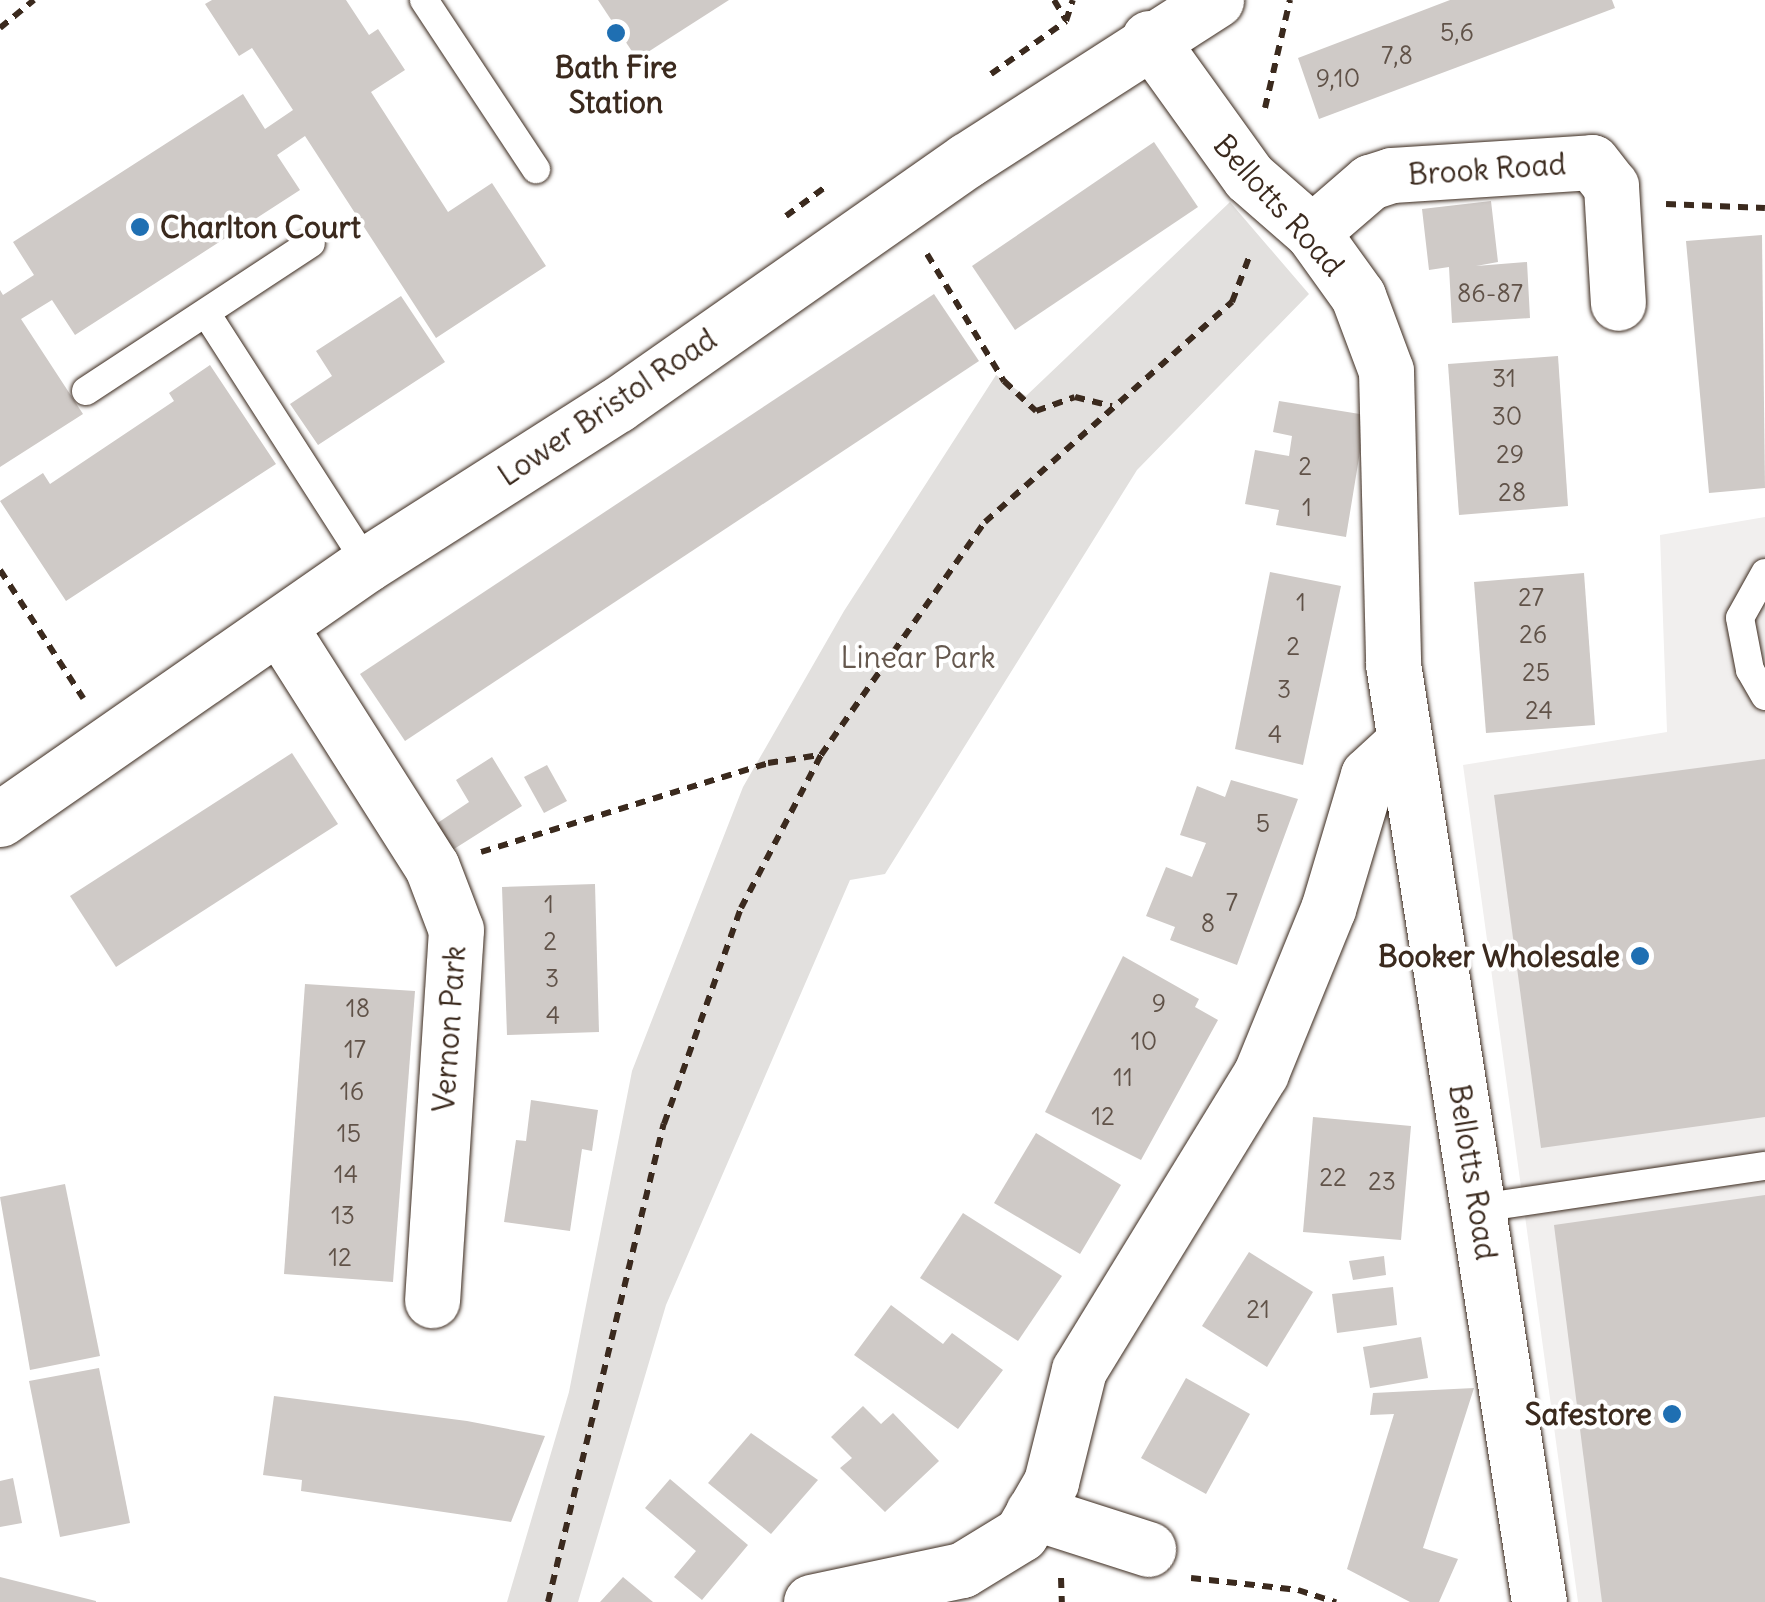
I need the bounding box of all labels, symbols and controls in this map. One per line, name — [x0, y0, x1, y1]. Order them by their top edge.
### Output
house number: 5,6 — [1440, 17, 1474, 47]
marker: Bath Fire Station — [605, 22, 627, 44]
house number: 7,8 — [1381, 40, 1413, 70]
place label: Bath Fire Station — [555, 49, 677, 120]
house number: 9,10 — [1316, 63, 1360, 93]
street label: Bellotts Road — [1206, 127, 1352, 283]
street label: Brook Road — [1407, 146, 1567, 192]
place label: Charlton Court — [160, 209, 361, 245]
marker: Charlton Court — [129, 216, 151, 238]
house number: 86-87 — [1457, 278, 1523, 308]
street label: Lower Bristol Road — [491, 321, 723, 493]
house number: 31 — [1492, 363, 1516, 393]
house number: 30 — [1492, 401, 1522, 431]
house number: 29 — [1496, 439, 1524, 469]
house number: 2 — [1298, 451, 1312, 481]
house number: 28 — [1498, 477, 1526, 507]
house number: 1 — [1302, 492, 1312, 522]
house number: 27 — [1518, 582, 1544, 612]
house number: 1 — [1296, 587, 1306, 617]
house number: 26 — [1519, 619, 1547, 649]
house number: 2 — [1286, 631, 1300, 661]
park label: Linear Park — [840, 639, 996, 675]
house number: 25 — [1522, 657, 1550, 687]
house number: 3 — [1277, 674, 1291, 704]
house number: 24 — [1525, 695, 1553, 725]
house number: 4 — [1268, 719, 1282, 749]
house number: 5 — [1256, 808, 1270, 838]
house number: 7 — [1226, 887, 1238, 917]
house number: 1 — [544, 889, 554, 919]
house number: 8 — [1201, 908, 1215, 938]
house number: 2 — [543, 926, 557, 956]
place label: Booker Wholesale — [1378, 938, 1620, 974]
street label: Vernon Park — [425, 945, 473, 1113]
marker: Booker Wholesale — [1629, 945, 1651, 967]
house number: 3 — [545, 963, 559, 993]
house number: 9 — [1152, 988, 1166, 1018]
house number: 18 — [346, 993, 370, 1023]
house number: 4 — [546, 1000, 560, 1030]
house number: 10 — [1131, 1026, 1157, 1056]
house number: 17 — [344, 1034, 366, 1064]
house number: 11 — [1113, 1062, 1133, 1092]
house number: 16 — [340, 1076, 364, 1106]
street label: Bellotts Road — [1441, 1082, 1505, 1262]
house number: 12 — [1091, 1101, 1115, 1131]
house number: 15 — [337, 1118, 361, 1148]
house number: 14 — [334, 1159, 358, 1189]
house number: 22 — [1319, 1162, 1347, 1192]
house number: 23 — [1368, 1166, 1396, 1196]
house number: 13 — [331, 1200, 355, 1230]
house number: 12 — [328, 1242, 352, 1272]
house number: 21 — [1246, 1294, 1270, 1324]
place label: Safestore — [1525, 1396, 1652, 1432]
marker: Safestore — [1661, 1403, 1683, 1425]

